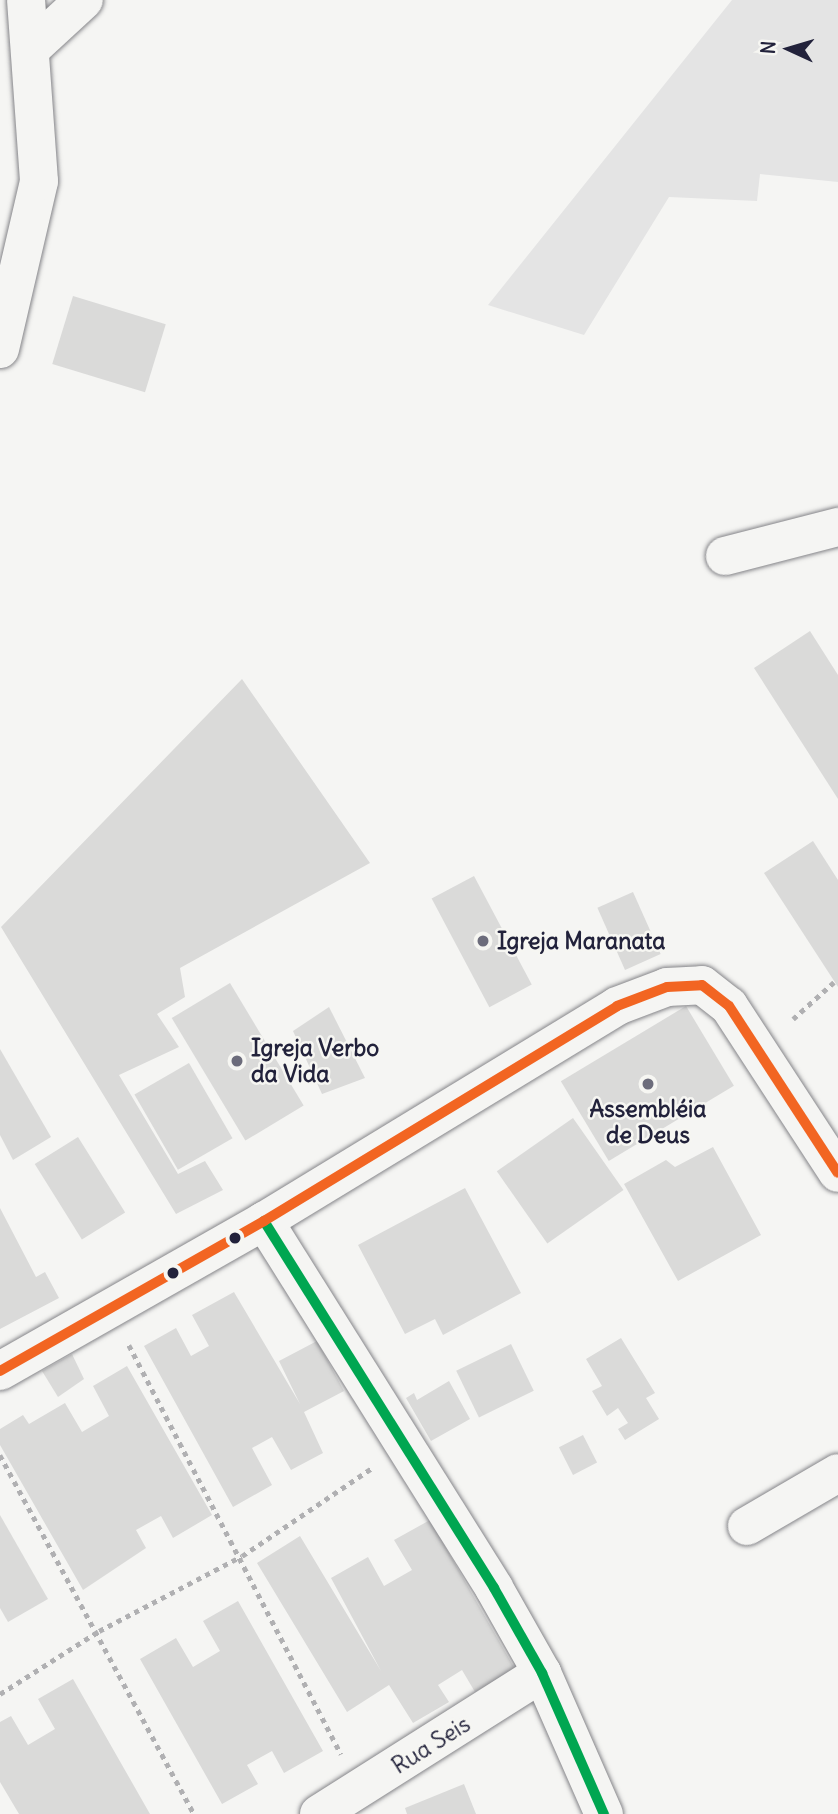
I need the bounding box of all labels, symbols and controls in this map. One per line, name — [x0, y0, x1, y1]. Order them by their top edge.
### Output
north arrow — [754, 14, 824, 84]
text: N — [756, 40, 780, 55]
place label: Igreja Maranata — [497, 927, 665, 955]
marker: Igreja Maranata — [475, 933, 491, 949]
place label: Igreja Verbo da Vida — [251, 1034, 379, 1088]
marker: Igreja Verbo da Vida — [229, 1053, 245, 1069]
marker: Assembléia de Deus — [640, 1076, 656, 1092]
place label: Assembléia de Deus — [590, 1095, 706, 1149]
unlabelled marker — [228, 1231, 242, 1245]
unlabelled marker — [166, 1266, 180, 1280]
street label: Rua Seis — [387, 1710, 475, 1780]

